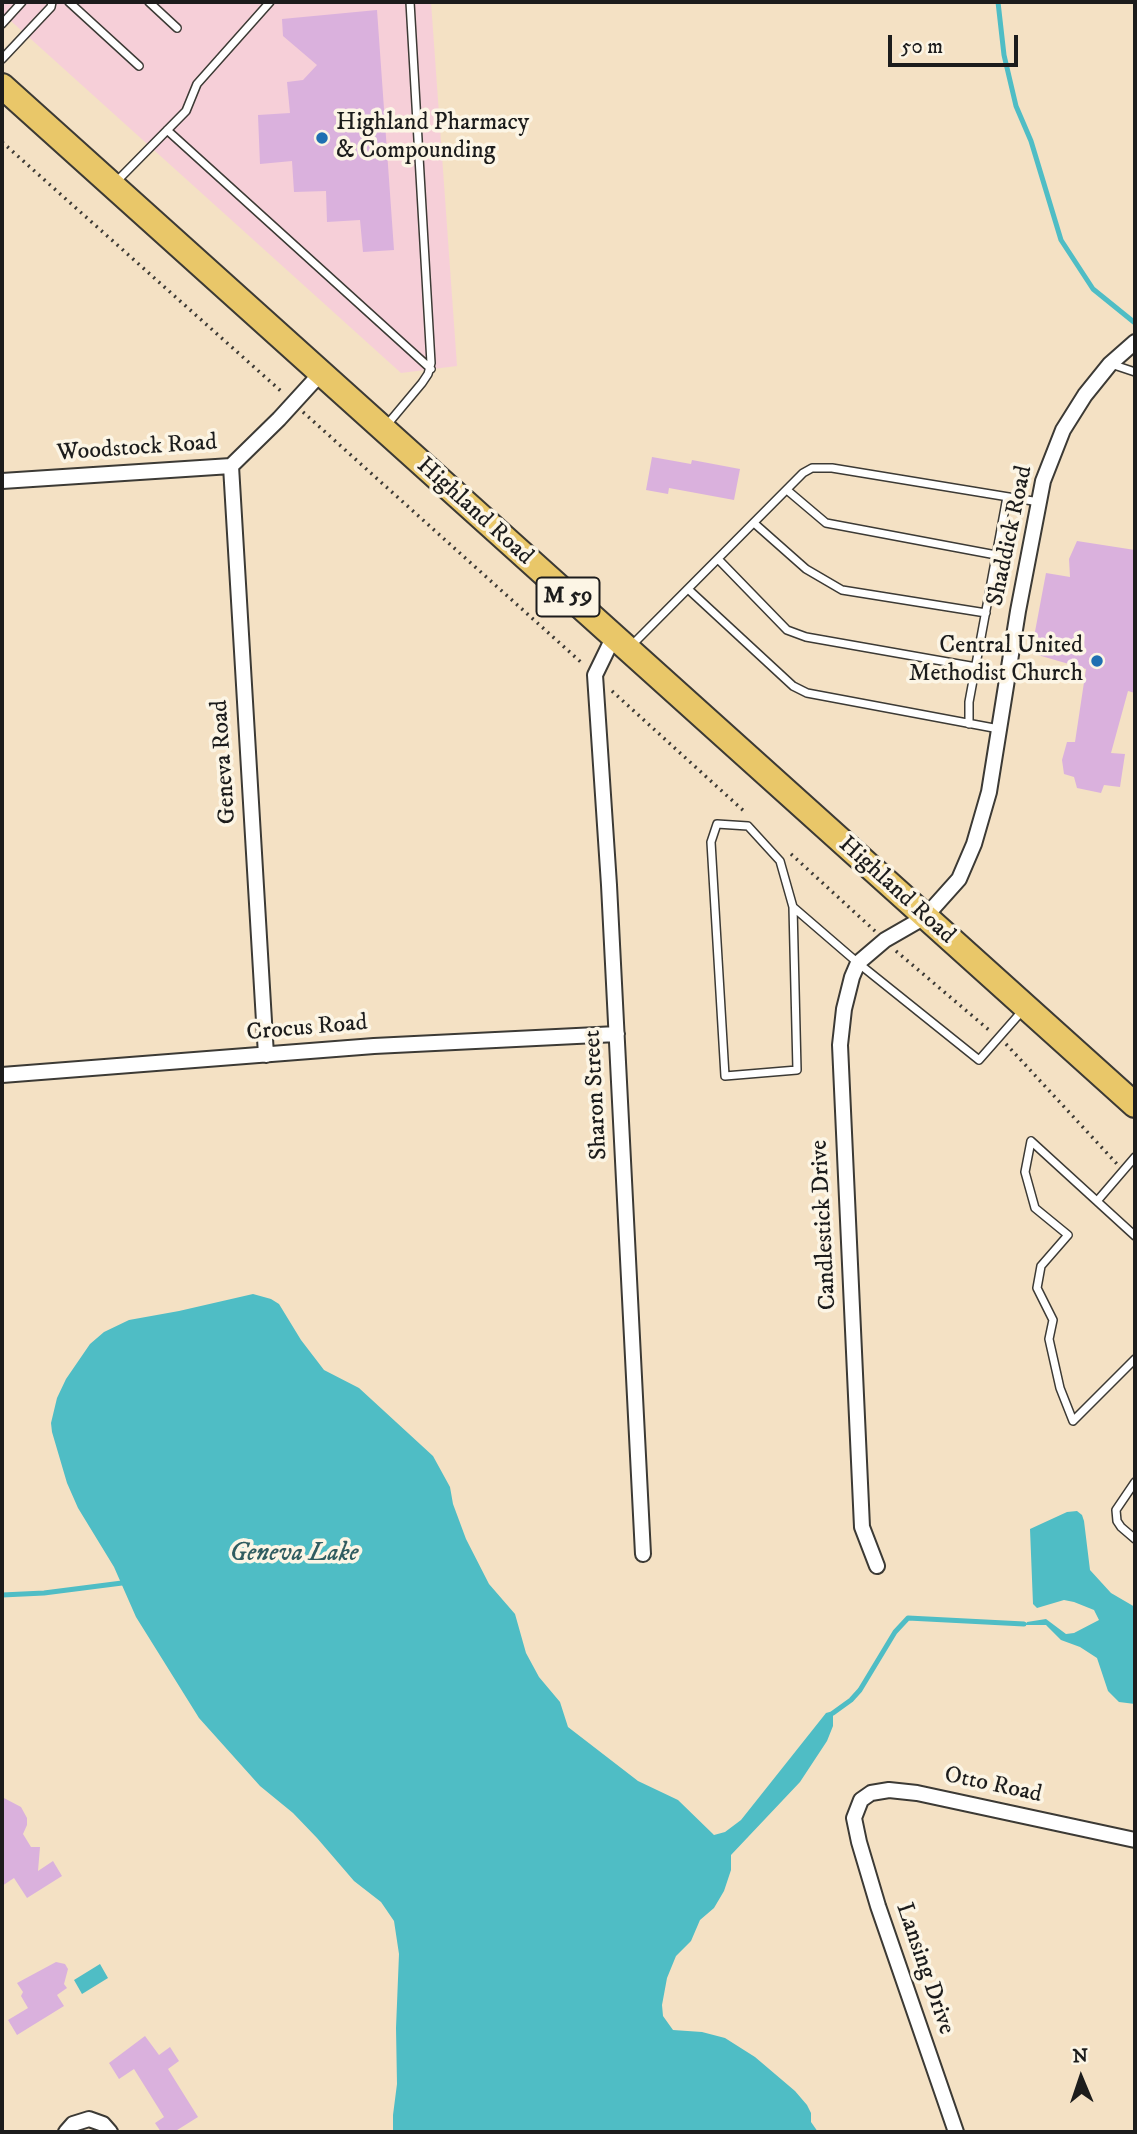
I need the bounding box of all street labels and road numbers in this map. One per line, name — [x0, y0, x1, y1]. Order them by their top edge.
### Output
street label: Woodstock Road — [56, 429, 218, 469]
street label: Highland Road — [410, 452, 538, 572]
street label: Shaddick Road — [982, 463, 1040, 609]
road number: M 59 — [536, 578, 600, 617]
street label: Geneva Road — [206, 699, 244, 825]
street label: Highland Road — [832, 831, 960, 951]
street label: Crocus Road — [245, 1009, 369, 1049]
street label: Sharon Street — [579, 1029, 615, 1161]
street label: Candlestick Drive — [806, 1139, 844, 1311]
street label: Otto Road — [942, 1762, 1044, 1810]
street label: Lansing Drive — [888, 1900, 960, 2038]

